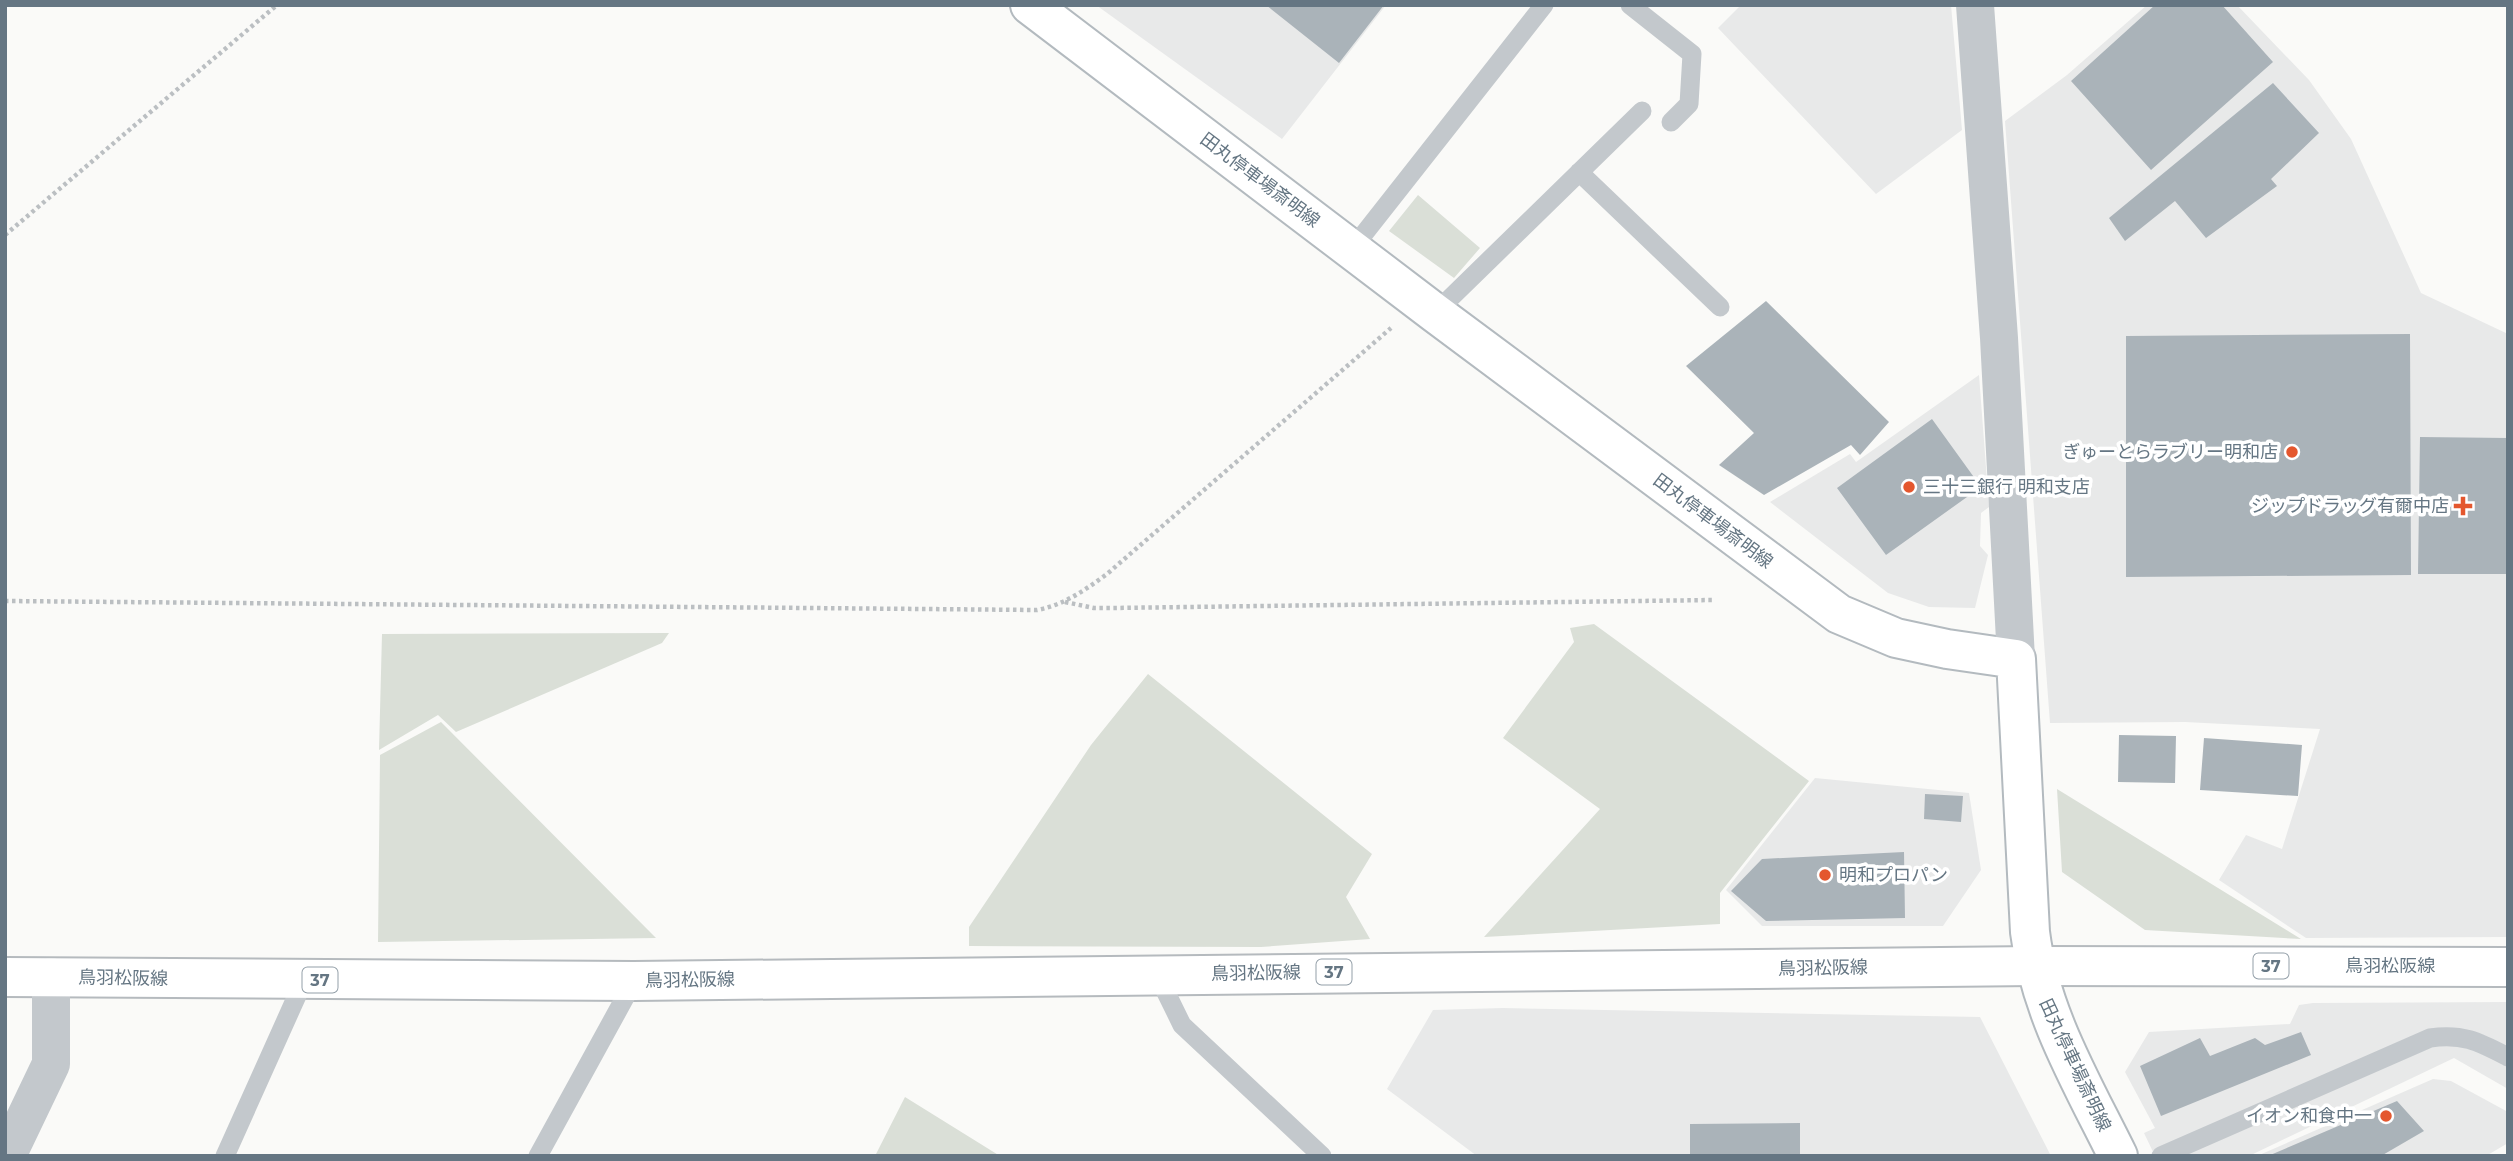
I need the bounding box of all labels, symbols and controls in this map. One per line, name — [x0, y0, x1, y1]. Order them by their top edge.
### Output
street label: 田丸停車場斎明線 — [1196, 128, 1324, 232]
place label: ぎゅーとらラブリー明和店 — [2063, 441, 2278, 463]
marker: ぎゅーとらラブリー明和店 — [2284, 444, 2300, 460]
street label: 田丸停車場斎明線 — [1649, 469, 1777, 573]
place label: 三十三銀行 明和支店 — [1923, 476, 2090, 498]
marker: 三十三銀行 明和支店 — [1901, 479, 1917, 495]
place label: ジップドラッグ有爾中店 — [2251, 495, 2449, 517]
marker: ジップドラッグ有爾中店 — [2455, 498, 2471, 514]
place label: 明和プロパン — [1839, 864, 1948, 886]
marker: 明和プロパン — [1817, 867, 1833, 883]
road number: 37 — [2254, 954, 2288, 978]
street label: 鳥羽松阪線 — [2345, 955, 2435, 977]
street label: 鳥羽松阪線 — [1778, 956, 1868, 980]
road number: 37 — [1316, 960, 1352, 984]
street label: 鳥羽松阪線 — [1211, 961, 1301, 985]
street label: 鳥羽松阪線 — [78, 966, 168, 990]
road number: 37 — [302, 968, 338, 992]
street label: 鳥羽松阪線 — [645, 968, 735, 992]
street label: 田丸停車場斎明線 — [2035, 995, 2115, 1135]
place label: イオン和食中一 — [2246, 1105, 2372, 1127]
marker: イオン和食中一 — [2378, 1108, 2394, 1124]

